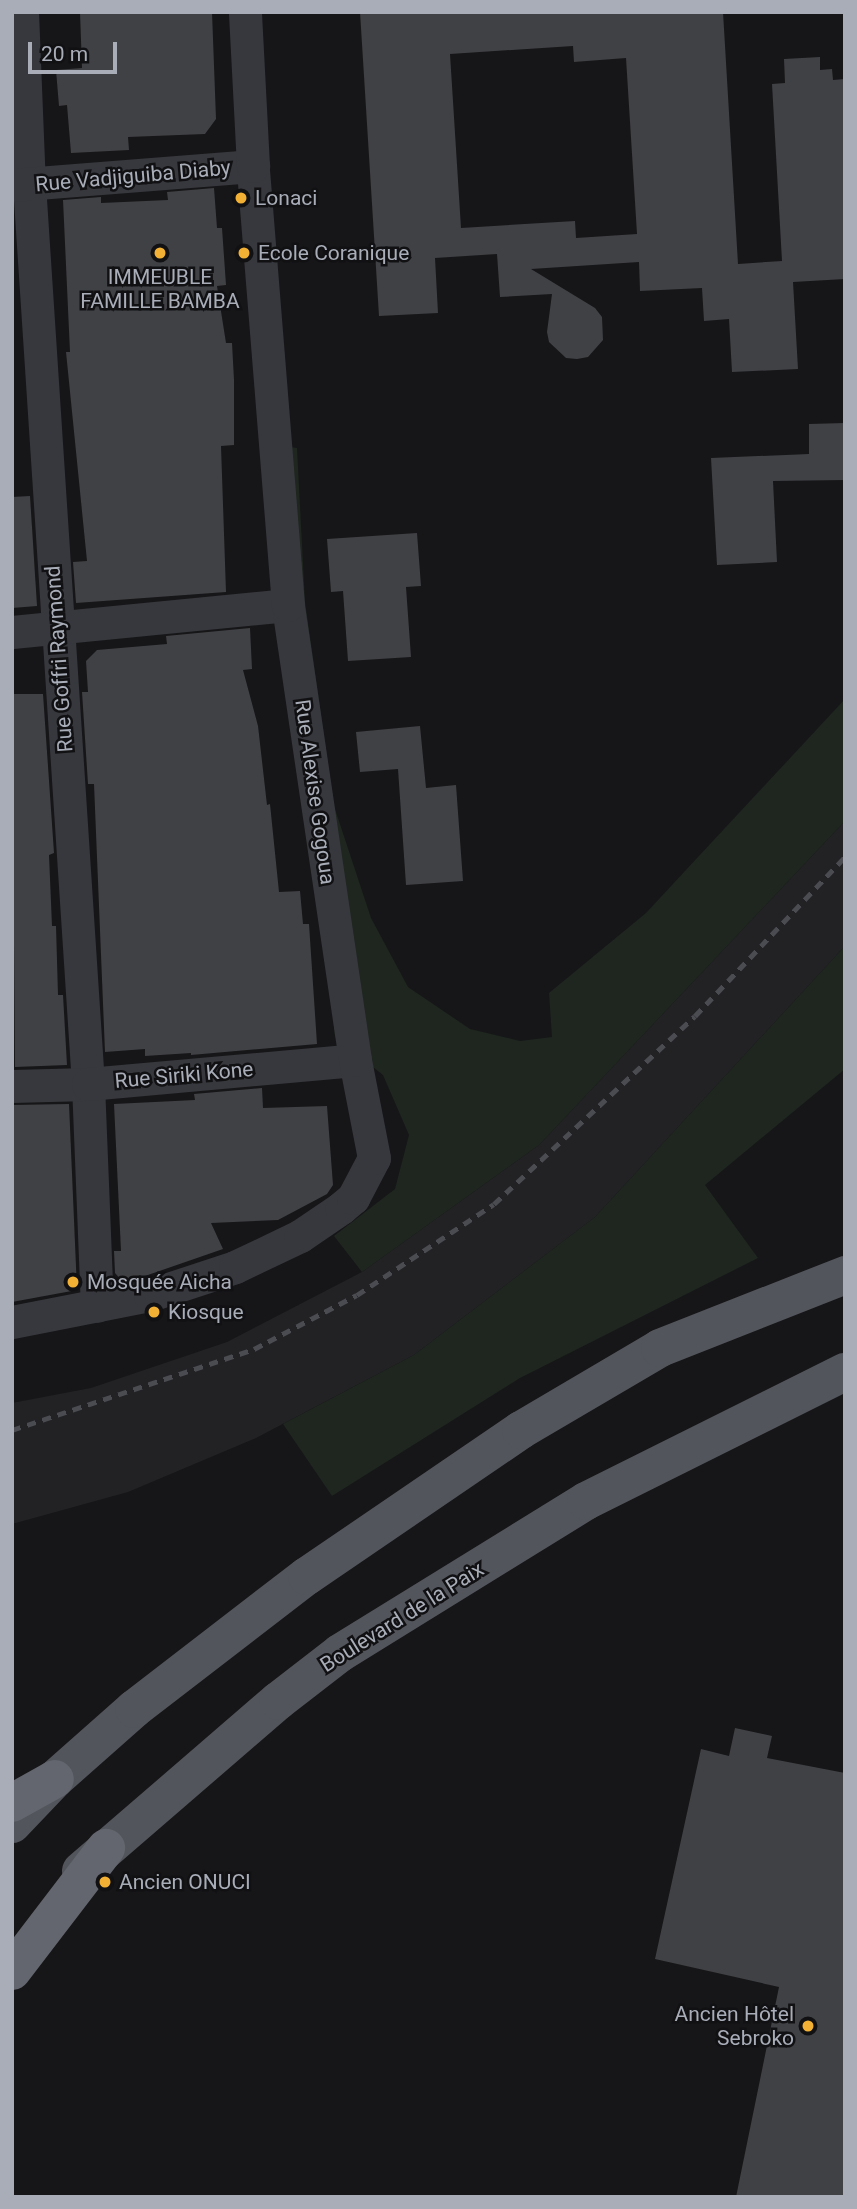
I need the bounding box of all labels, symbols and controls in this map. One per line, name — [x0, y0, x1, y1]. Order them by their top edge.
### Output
scale bar — [32, 28, 121, 72]
text: 20 m — [41, 42, 88, 66]
street label: Rue Vadjiguiba Diaby — [34, 155, 232, 197]
place label: Lonaci — [255, 185, 317, 211]
marker: Lonaci — [233, 190, 249, 206]
place label: Ecole Coranique — [258, 240, 409, 266]
marker: IMMEUBLE FAMILLE BAMBA — [152, 245, 168, 261]
marker: Ecole Coranique — [236, 245, 252, 261]
place label: IMMEUBLE FAMILLE BAMBA — [80, 264, 240, 314]
street label: Rue Goffri Raymond — [40, 565, 78, 753]
street label: Rue Alexise Gogoua — [290, 698, 340, 886]
street label: Rue Siriki Kone — [114, 1056, 254, 1094]
place label: Mosquée Aicha — [87, 1269, 232, 1295]
marker: Mosquée Aicha — [65, 1274, 81, 1290]
place label: Kiosque — [168, 1299, 244, 1325]
marker: Kiosque — [146, 1304, 162, 1320]
street label: Boulevard de la Paix — [316, 1556, 488, 1678]
place label: Ancien ONUCI — [119, 1869, 251, 1895]
marker: Ancien ONUCI — [97, 1874, 113, 1890]
place label: Ancien Hôtel Sebroko — [675, 2001, 794, 2051]
marker: Ancien Hôtel Sebroko — [800, 2018, 816, 2034]

